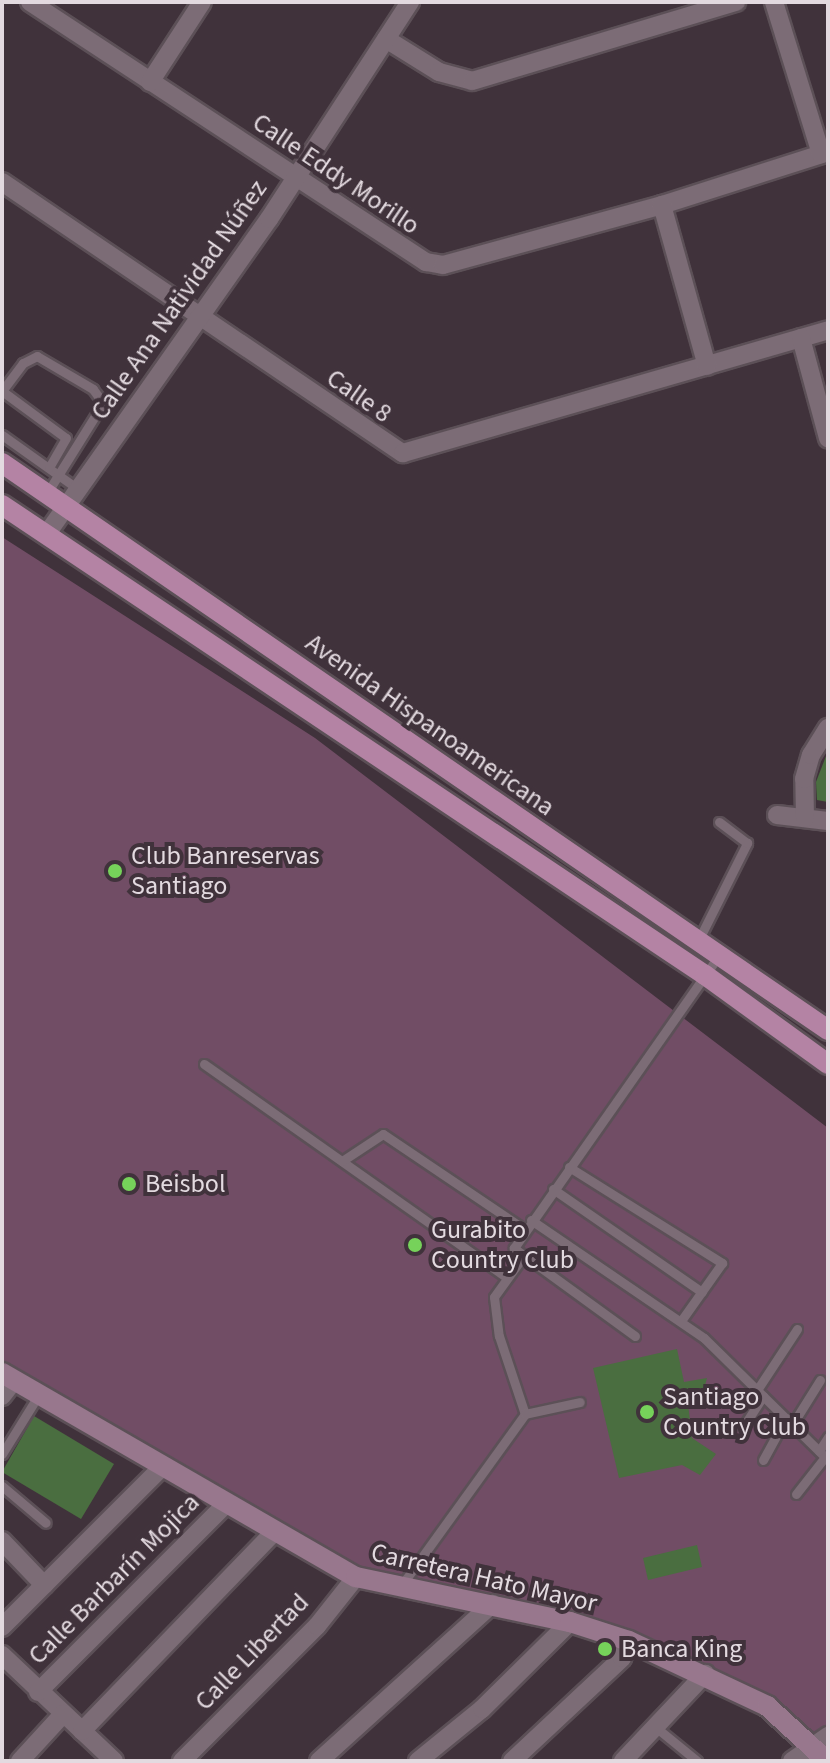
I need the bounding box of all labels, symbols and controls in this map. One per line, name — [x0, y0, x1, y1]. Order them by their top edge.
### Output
street label: Calle Eddy Morillo — [247, 107, 425, 241]
street label: Calle Ana Natividad Núñez — [84, 174, 274, 426]
street label: Calle 8 — [320, 363, 398, 429]
street label: Avenida Hispanoamericana — [300, 627, 560, 823]
place label: Club Banreservas Santiago — [131, 840, 320, 902]
marker: Club Banreservas Santiago — [106, 862, 124, 880]
place label: Beisbol — [145, 1168, 226, 1200]
marker: Beisbol — [120, 1175, 138, 1193]
place label: Gurabito Country Club — [431, 1214, 574, 1276]
marker: Gurabito Country Club — [406, 1236, 424, 1254]
place label: Santiago Country Club — [663, 1381, 806, 1442]
marker: Santiago Country Club — [638, 1403, 656, 1421]
street label: Calle Barbarín Mojica — [22, 1487, 206, 1671]
street label: Carretera Hato Mayor — [368, 1537, 600, 1619]
street label: Calle Libertad — [189, 1587, 315, 1717]
place label: Banca King — [621, 1633, 742, 1665]
marker: Banca King — [596, 1640, 614, 1658]

